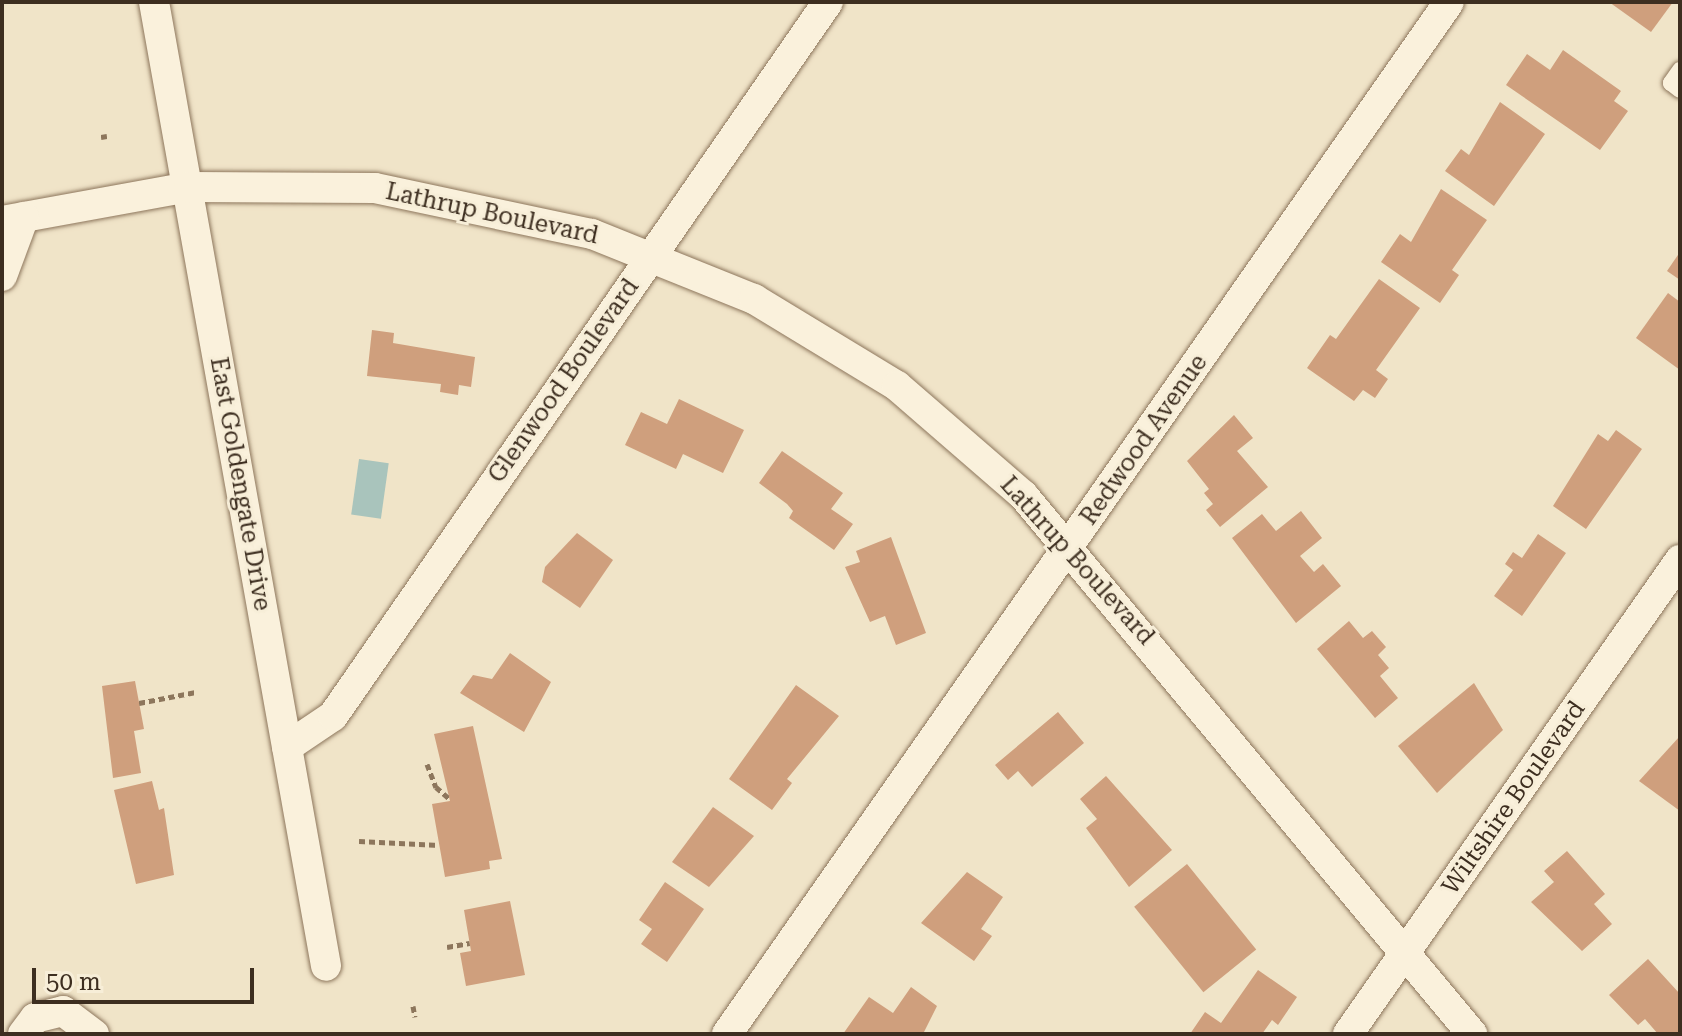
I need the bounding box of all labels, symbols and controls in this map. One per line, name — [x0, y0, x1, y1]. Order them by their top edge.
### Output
street label: Lathrup Boulevard — [383, 177, 601, 251]
street label: Glenwood Boulevard — [483, 273, 645, 489]
street label: Redwood Avenue — [1074, 349, 1214, 531]
street label: East Goldengate Drive — [204, 355, 276, 613]
street label: Lathrup Boulevard — [994, 471, 1160, 651]
street label: Wiltshire Boulevard — [1436, 696, 1592, 900]
scale bar — [36, 952, 258, 1002]
text: 50 m — [46, 968, 101, 996]

